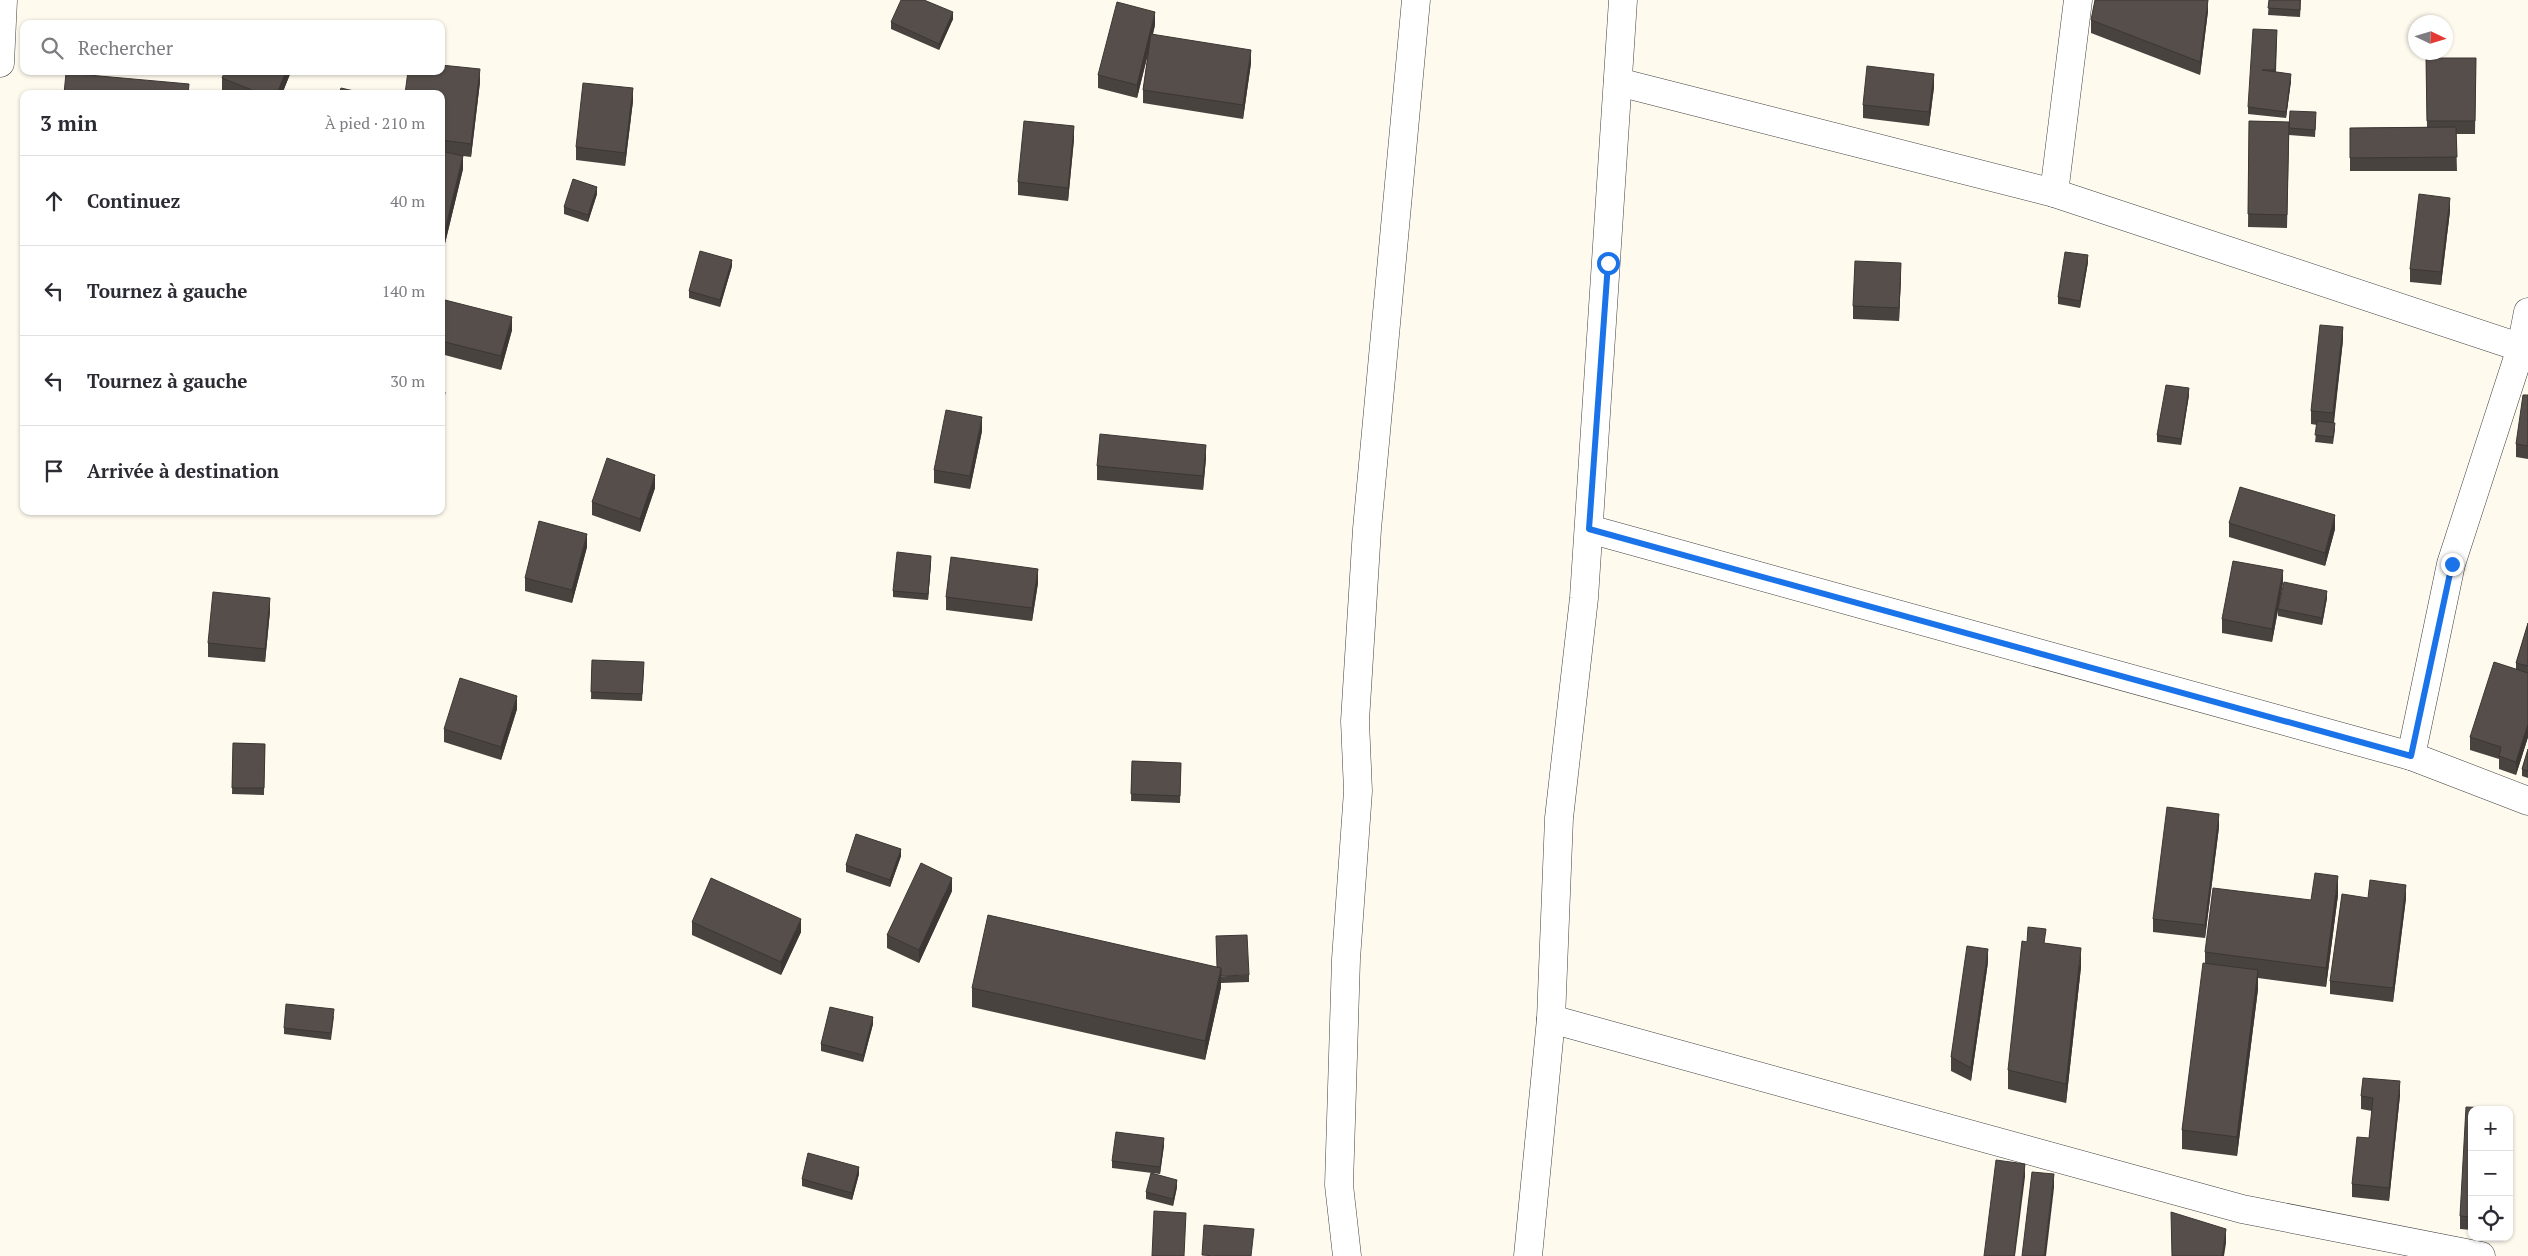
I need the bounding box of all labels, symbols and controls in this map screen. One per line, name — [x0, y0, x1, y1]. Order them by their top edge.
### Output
north arrow — [2408, 15, 2453, 60]
search box — [20, 20, 445, 75]
icon: search — [38, 34, 66, 62]
text: Rechercher — [78, 35, 173, 60]
text: 3 min — [40, 109, 97, 137]
text: À pied · 210 m — [325, 112, 425, 134]
icon: ahead — [40, 187, 68, 215]
text: Continuez — [87, 188, 180, 213]
text: 40 m — [390, 190, 425, 212]
route start — [1597, 252, 1620, 275]
icon: left — [40, 277, 68, 305]
text: Tournez à gauche — [87, 278, 248, 303]
text: 140 m — [382, 280, 425, 302]
icon: left — [40, 367, 68, 395]
text: Tournez à gauche — [87, 368, 248, 393]
text: 30 m — [390, 370, 425, 392]
icon: arrive — [40, 457, 68, 485]
text: Arrivée à destination — [87, 458, 279, 483]
route end — [2441, 553, 2464, 576]
map controls — [2468, 1106, 2513, 1241]
button: + — [2468, 1106, 2513, 1151]
button: − — [2468, 1151, 2513, 1196]
button: locate — [2468, 1196, 2513, 1241]

